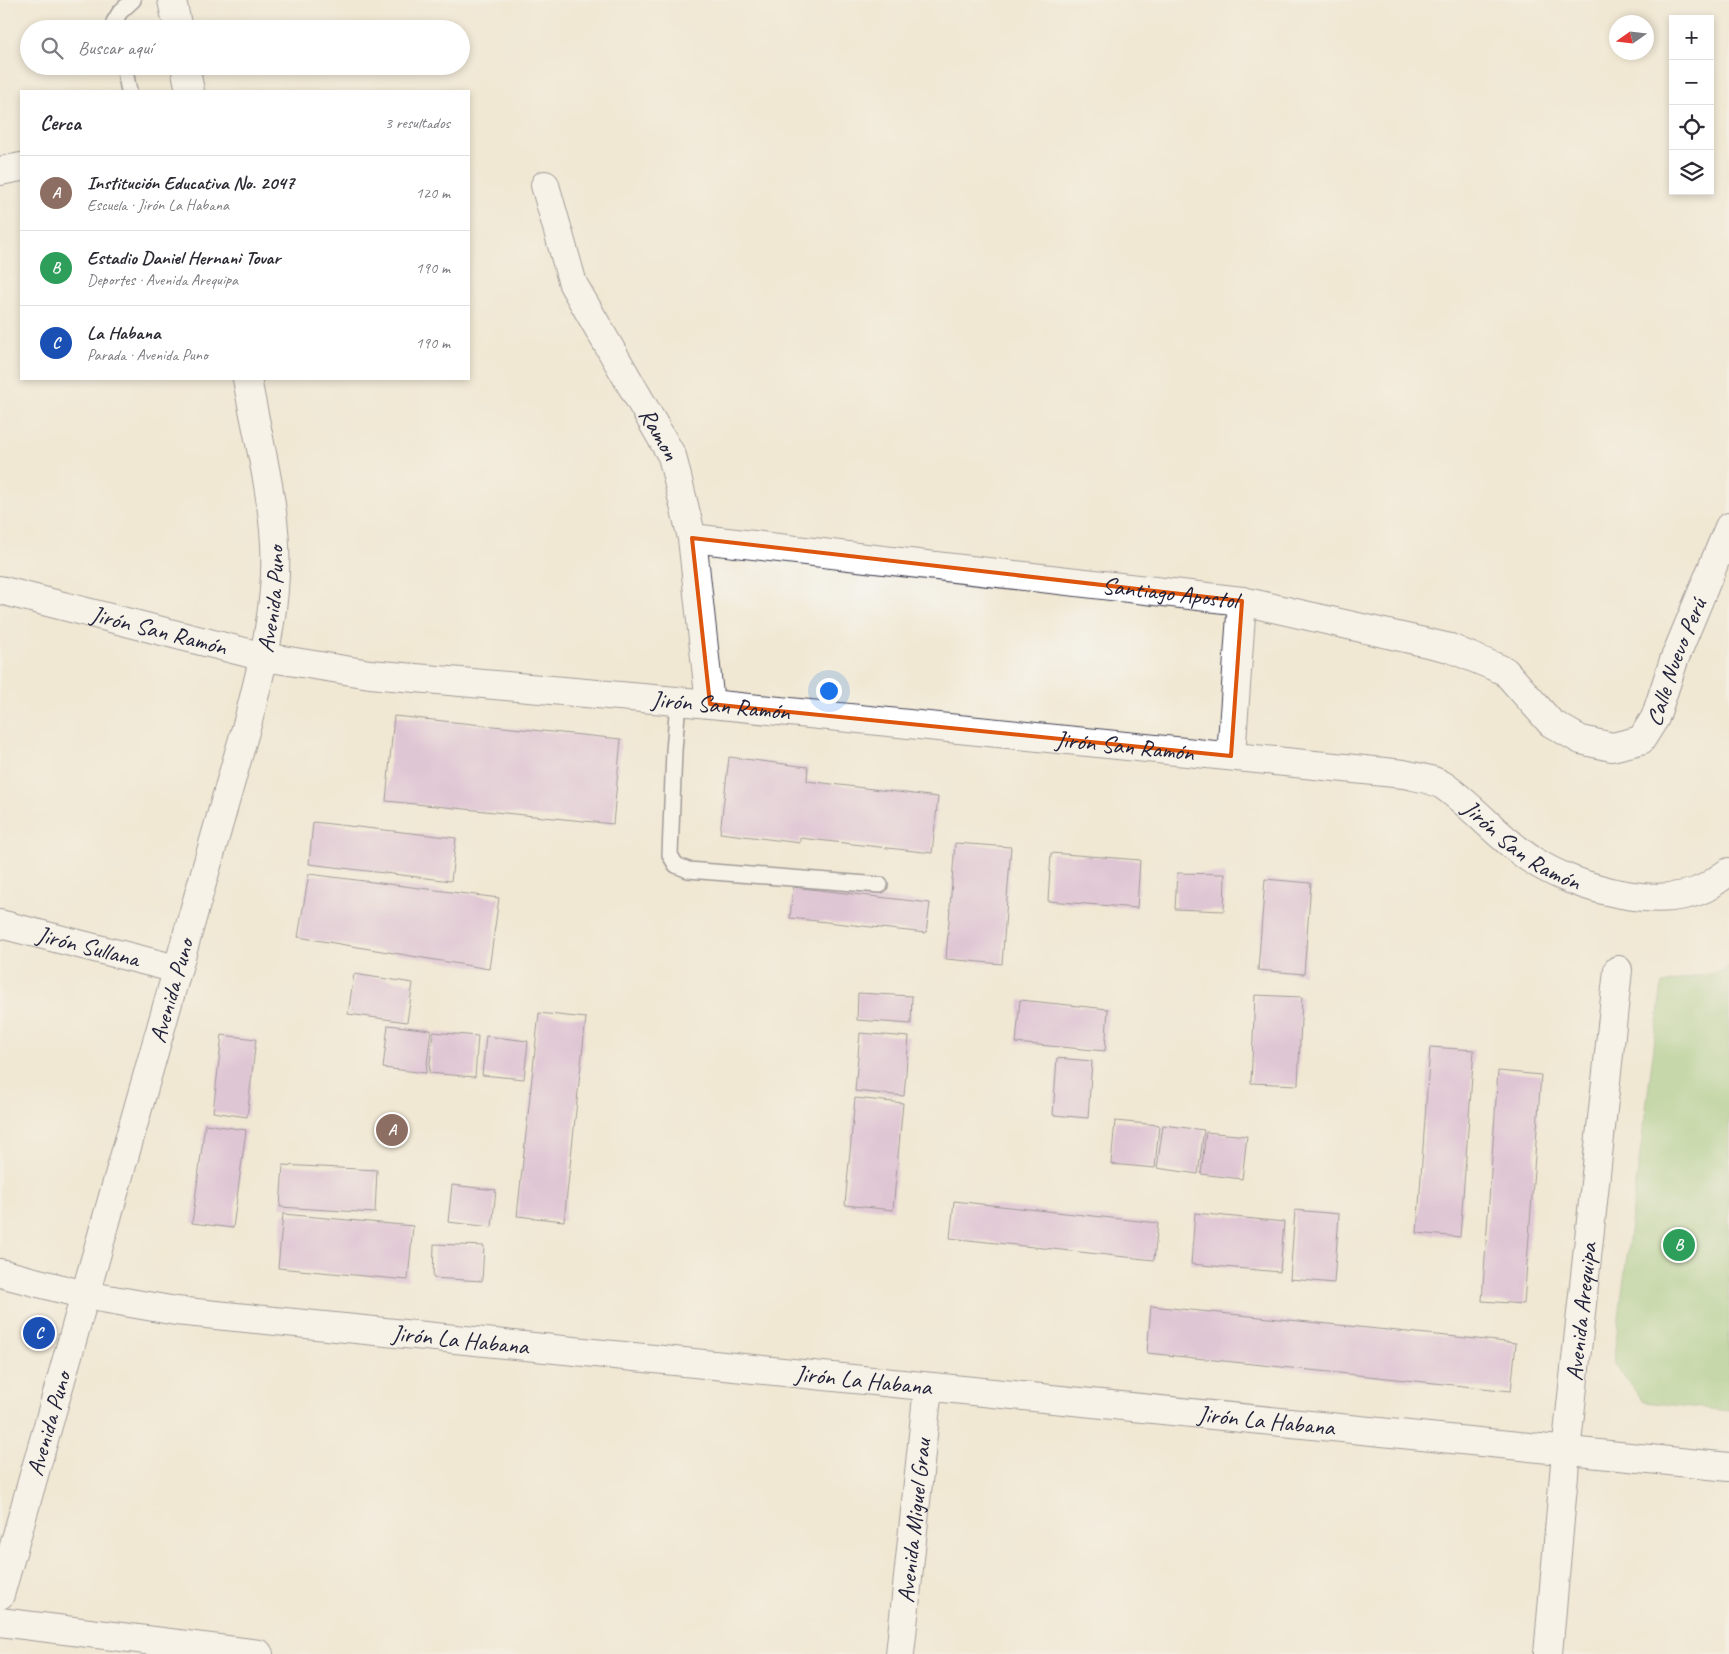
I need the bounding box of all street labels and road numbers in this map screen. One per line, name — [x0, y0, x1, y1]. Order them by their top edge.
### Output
street label: Ramon — [632, 402, 686, 466]
street label: Avenida Puno — [250, 543, 290, 655]
street label: Santiago Apostol — [1101, 570, 1243, 616]
street label: Calle Nuevo Perú — [1639, 592, 1714, 731]
street label: Jirón San Ramón — [87, 598, 231, 662]
street label: Jirón San Ramón — [649, 684, 793, 727]
street label: Jirón San Ramón — [1053, 724, 1197, 768]
street label: Jirón San Ramón — [1456, 792, 1586, 897]
street label: Jirón Sullana — [33, 919, 145, 974]
street label: Avenida Puno — [142, 933, 201, 1046]
street label: Avenida Arequipa — [1559, 1240, 1604, 1382]
street label: Jirón La Habana — [390, 1318, 532, 1361]
street label: Jirón La Habana — [793, 1358, 935, 1402]
street label: Avenida Puno — [20, 1366, 78, 1479]
street label: Jirón La Habana — [1196, 1399, 1338, 1442]
street label: Avenida Miguel Grau — [890, 1435, 938, 1604]

